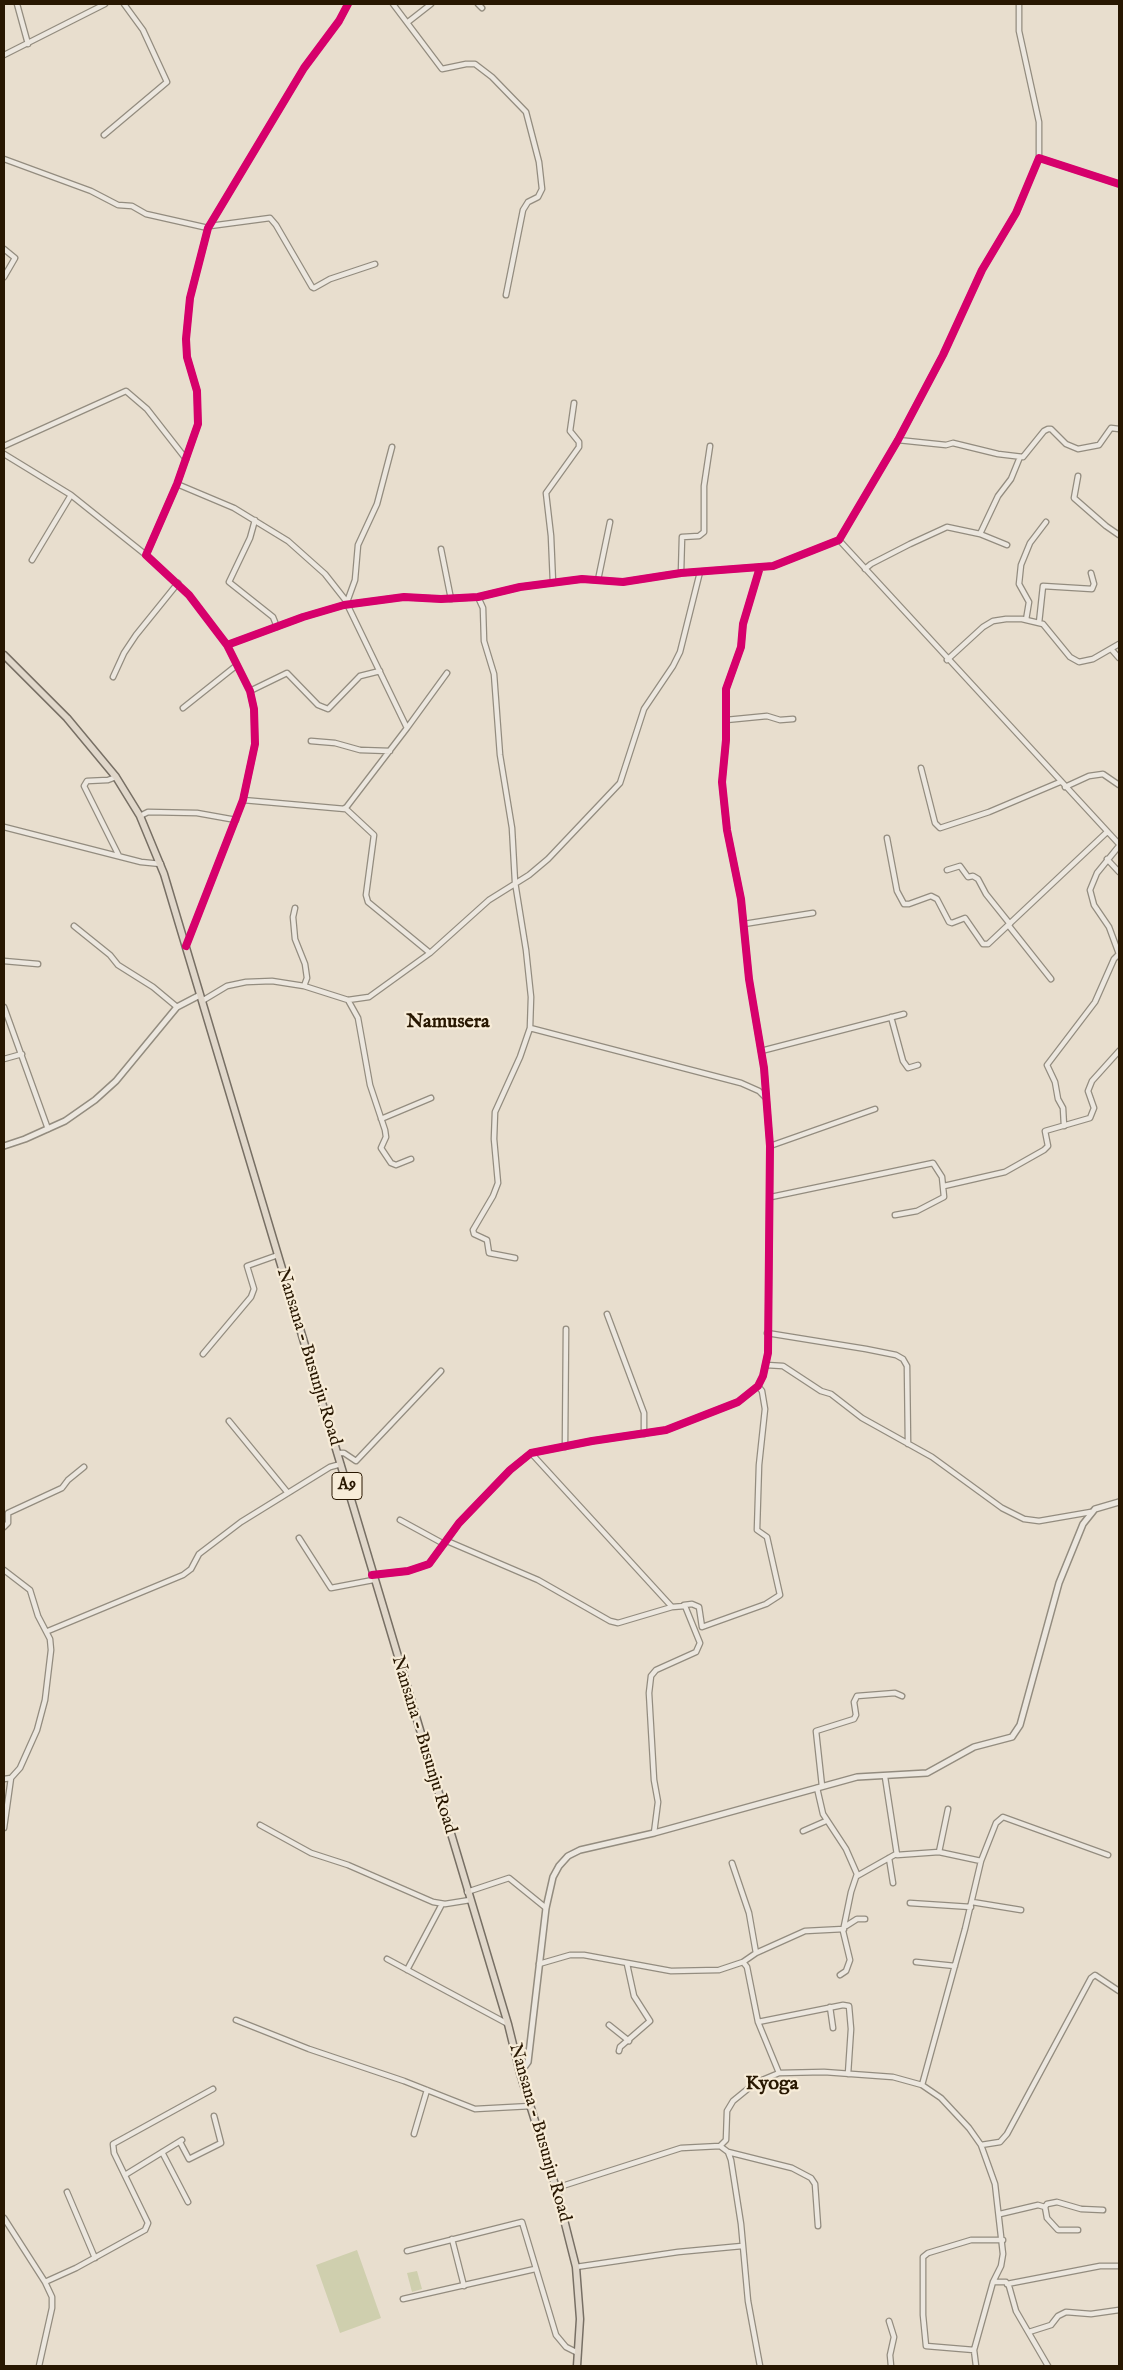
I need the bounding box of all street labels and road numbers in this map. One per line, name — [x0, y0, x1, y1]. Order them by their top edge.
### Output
street label: Nansana - Busunju Road — [271, 1265, 345, 1449]
road number: A9 — [332, 1472, 362, 1500]
street label: Nansana - Busunju Road — [386, 1653, 460, 1837]
street label: Nansana - Busunju Road — [503, 2041, 575, 2225]

